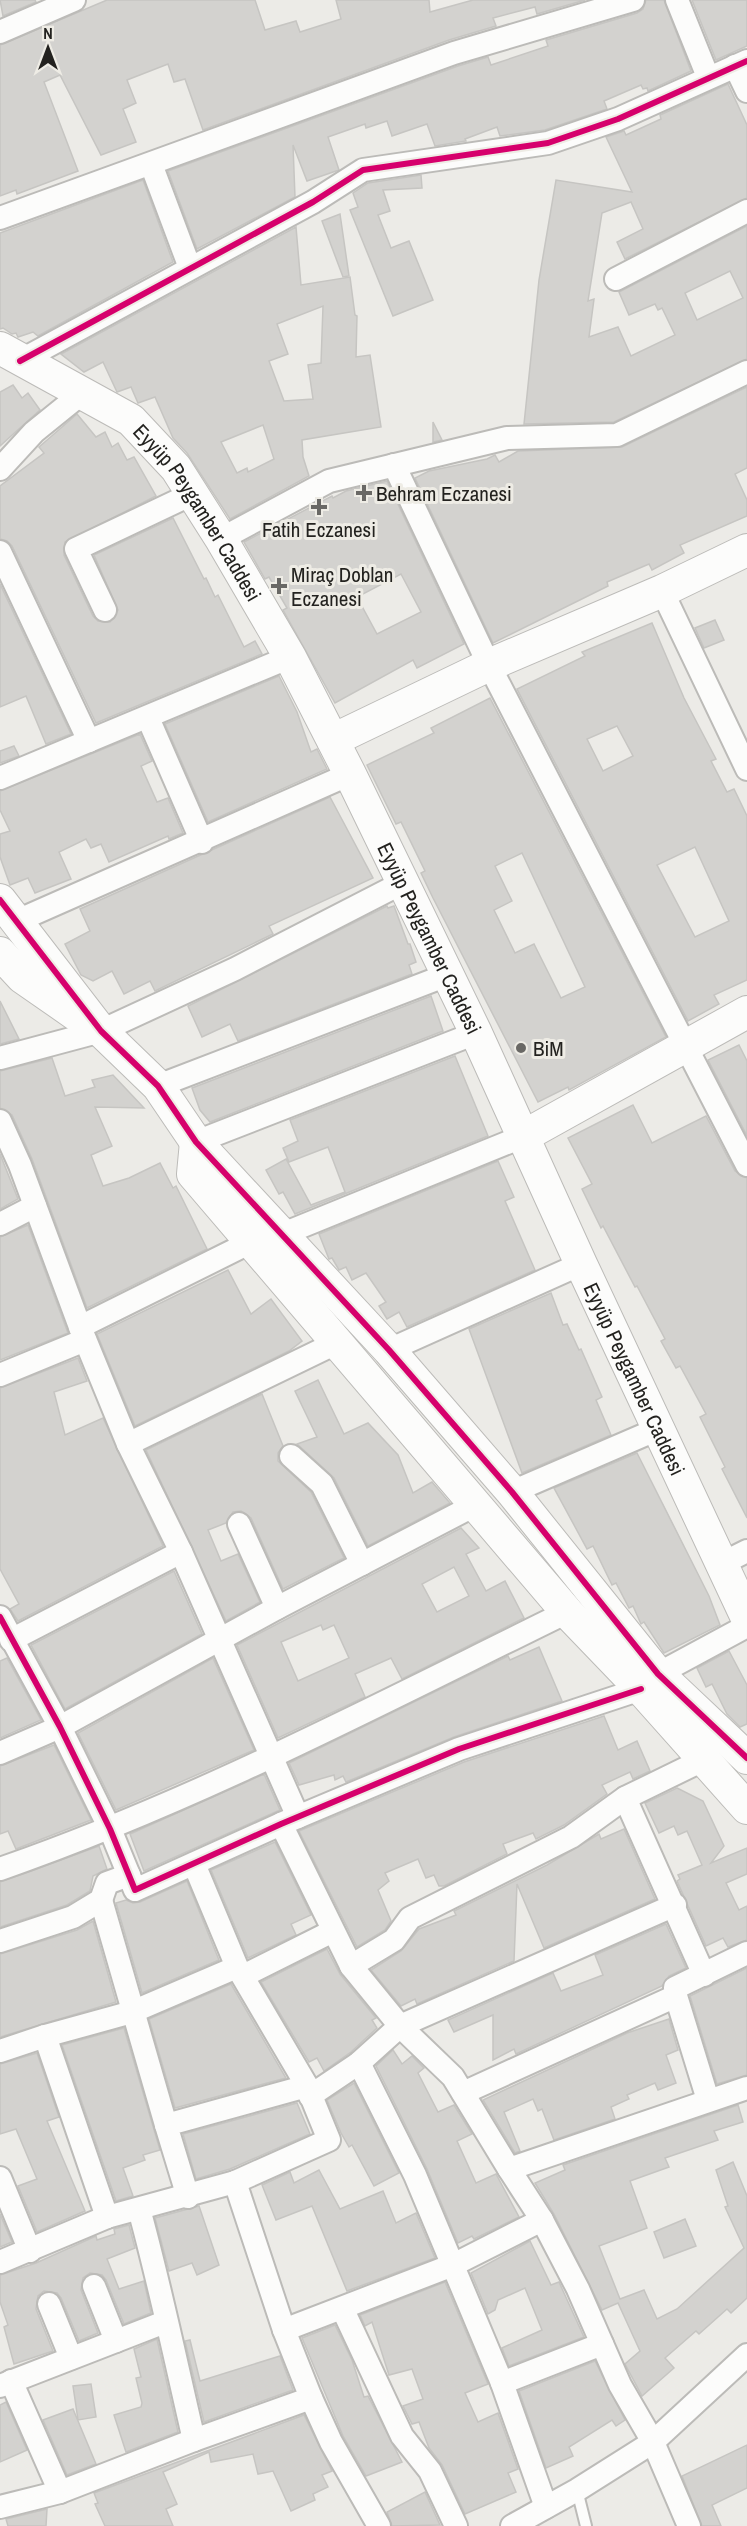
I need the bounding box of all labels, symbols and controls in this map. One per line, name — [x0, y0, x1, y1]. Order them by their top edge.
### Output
north arrow — [18, 18, 78, 78]
text: N — [43, 22, 53, 44]
street label: Eyyüp Peygamber Caddesi — [127, 417, 269, 606]
place label: Behram Eczanesi — [376, 479, 512, 508]
marker: Behram Eczanesi — [357, 486, 371, 500]
marker: Fatih Eczanesi — [312, 500, 326, 514]
place label: Fatih Eczanesi — [262, 515, 376, 544]
place label: Miraç Doblan Eczanesi — [291, 560, 393, 613]
marker: Miraç Doblan Eczanesi — [272, 579, 286, 593]
street label: Eyyüp Peygamber Caddesi — [371, 837, 489, 1039]
place label: BiM — [533, 1034, 564, 1063]
marker: BiM — [514, 1041, 528, 1055]
street label: Eyyüp Peygamber Caddesi — [577, 1278, 692, 1480]

